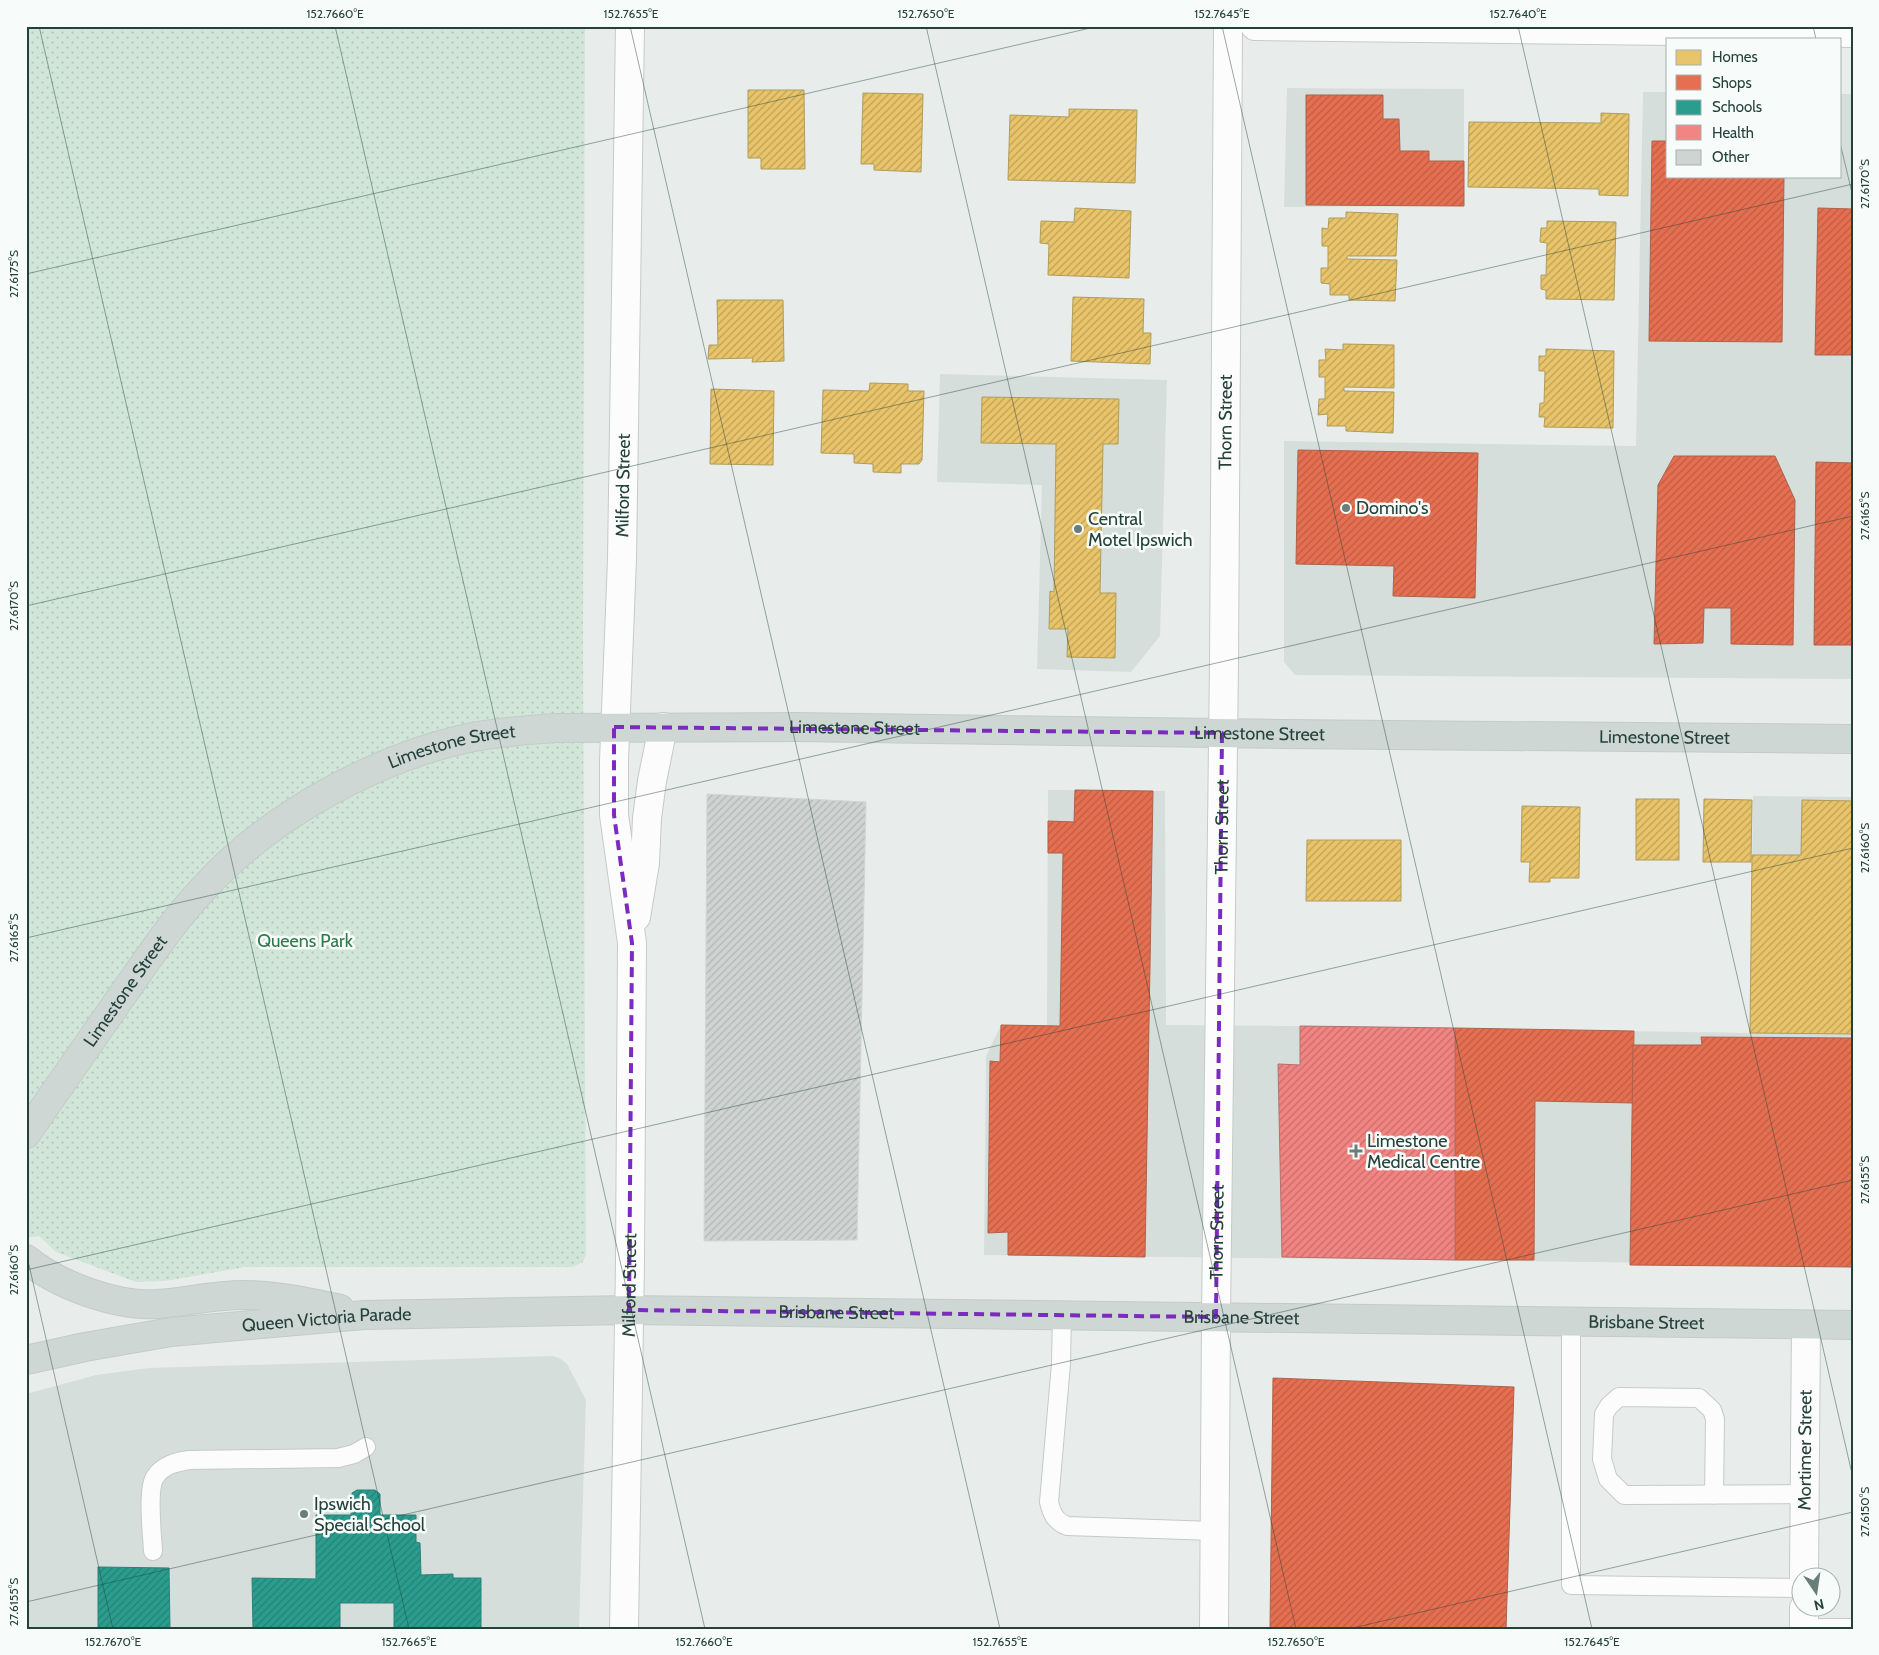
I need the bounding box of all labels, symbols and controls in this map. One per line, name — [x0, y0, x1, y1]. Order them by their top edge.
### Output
text: 152.7660°E — [306, 6, 364, 21]
text: 152.7655°E — [604, 6, 659, 21]
text: 152.7650°E — [898, 6, 955, 21]
text: 152.7645°E — [1194, 6, 1250, 21]
text: 152.7640°E — [1489, 6, 1547, 21]
legend — [1666, 38, 1842, 178]
text: Homes — [1712, 48, 1758, 66]
text: Shops — [1712, 74, 1752, 92]
text: Schools — [1712, 98, 1762, 116]
text: Health — [1712, 124, 1754, 142]
text: Other — [1712, 148, 1749, 166]
text: 27.6170°S — [1857, 159, 1872, 209]
text: 27.6175°S — [6, 250, 21, 298]
street label: Thorn Street — [1214, 374, 1237, 470]
street label: Milford Street — [611, 433, 635, 538]
text: 27.6165°S — [1857, 492, 1872, 540]
place label: Domino's — [1356, 497, 1428, 519]
marker: Domino's — [1340, 502, 1352, 514]
place label: Central Motel Ipswich — [1088, 508, 1192, 551]
marker: Central Motel Ipswich — [1072, 523, 1084, 535]
text: 27.6170°S — [6, 581, 21, 631]
street label: Limestone Street — [789, 716, 920, 740]
street label: Limestone Street — [385, 720, 516, 773]
street label: Limestone Street — [1194, 722, 1325, 745]
street label: Limestone Street — [1599, 726, 1730, 749]
street label: Thorn Street — [1210, 779, 1234, 875]
text: 27.6160°S — [1857, 823, 1872, 873]
text: 27.6165°S — [6, 914, 21, 962]
park label: Queens Park — [257, 930, 354, 952]
street label: Limestone Street — [79, 931, 172, 1051]
place label: Limestone Medical Centre — [1367, 1130, 1480, 1173]
marker: Limestone Medical Centre — [1349, 1144, 1363, 1158]
text: 27.6155°S — [1857, 1156, 1872, 1204]
street label: Thorn Street — [1205, 1184, 1229, 1280]
street label: Milford Street — [618, 1233, 641, 1337]
text: 27.6160°S — [6, 1245, 21, 1295]
street label: Brisbane Street — [778, 1301, 895, 1324]
street label: Queen Victoria Parade — [241, 1303, 412, 1337]
street label: Brisbane Street — [1183, 1306, 1300, 1329]
street label: Brisbane Street — [1588, 1311, 1705, 1334]
street label: Mortimer Street — [1794, 1389, 1816, 1511]
text: 27.6150°S — [1857, 1487, 1872, 1537]
place label: Ipswich Special School — [314, 1493, 426, 1536]
marker: Ipswich Special School — [298, 1508, 310, 1520]
north arrow — [1792, 1568, 1842, 1618]
text: 27.6155°S — [6, 1578, 21, 1626]
text: N — [1812, 1595, 1826, 1615]
text: 152.7670°E — [85, 1634, 141, 1649]
text: 152.7665°E — [381, 1634, 437, 1649]
text: 152.7660°E — [675, 1634, 733, 1649]
text: 152.7655°E — [973, 1634, 1028, 1649]
text: 152.7650°E — [1268, 1634, 1325, 1649]
text: 152.7645°E — [1564, 1634, 1620, 1649]

